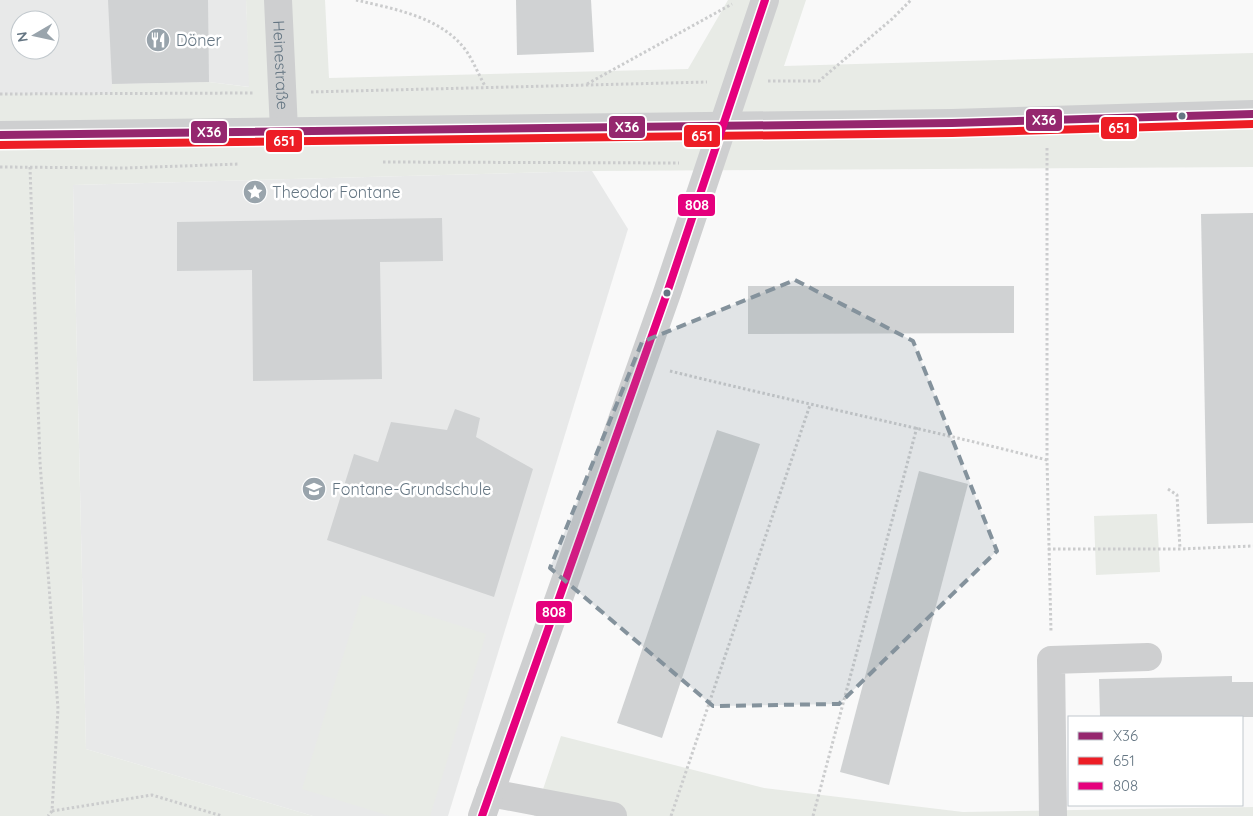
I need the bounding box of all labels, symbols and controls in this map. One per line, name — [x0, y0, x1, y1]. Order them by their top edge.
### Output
north arrow — [10, 10, 60, 60]
street label: Heinestraße — [269, 20, 293, 110]
restaurant icon: Döner — [145, 27, 171, 53]
place label: Döner — [176, 30, 222, 50]
text: N — [12, 31, 32, 44]
line badge: X36 — [1025, 108, 1063, 132]
text: X36 — [1032, 111, 1056, 129]
unlabelled marker — [1177, 111, 1187, 121]
line badge: X36 — [608, 115, 646, 139]
line badge: 651 — [1100, 116, 1138, 140]
text: X36 — [615, 118, 639, 136]
text: 651 — [1108, 119, 1130, 137]
line badge: X36 — [190, 120, 228, 144]
text: X36 — [197, 123, 221, 141]
line badge: 651 — [683, 124, 721, 148]
text: 651 — [691, 127, 713, 145]
line badge: 651 — [265, 129, 303, 153]
text: 651 — [273, 132, 295, 150]
place icon: Theodor Fontane — [242, 179, 268, 205]
place label: Theodor Fontane — [272, 182, 400, 202]
line badge: 808 — [677, 193, 716, 217]
text: 808 — [685, 196, 709, 214]
unlabelled marker — [662, 288, 672, 298]
school or university icon: Fontane-Grundschule — [301, 476, 327, 502]
place label: Fontane-Grundschule — [332, 479, 491, 499]
line badge: 808 — [535, 600, 573, 624]
text: 808 — [542, 603, 566, 621]
legend — [1068, 716, 1243, 806]
text: X36 — [1113, 726, 1138, 745]
text: 651 — [1113, 751, 1135, 770]
text: 808 — [1113, 776, 1138, 795]

